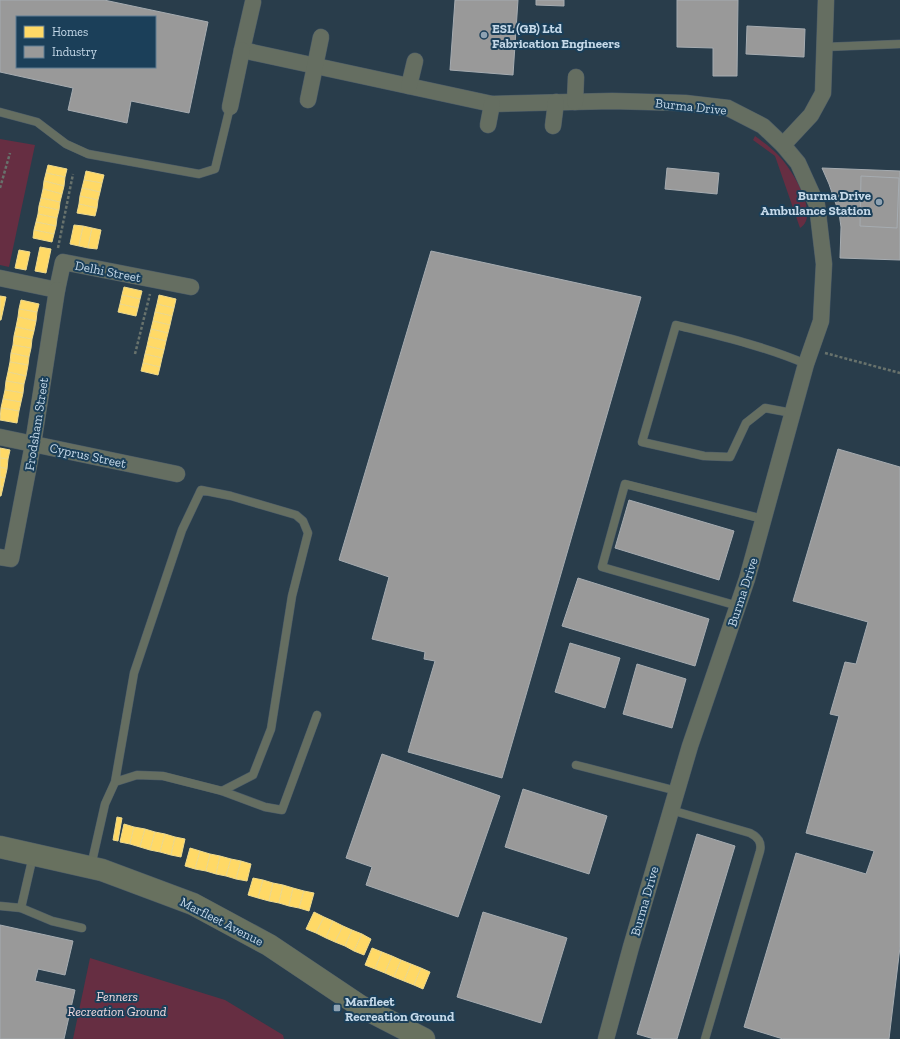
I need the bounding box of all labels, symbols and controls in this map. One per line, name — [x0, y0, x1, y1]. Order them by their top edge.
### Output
legend — [16, 16, 156, 68]
place label: ESL (GB) Ltd Fabrication Engineers — [492, 21, 620, 51]
text: Homes — [52, 25, 88, 39]
marker: ESL (GB) Ltd Fabrication Engineers — [479, 30, 489, 40]
text: Industry — [52, 45, 98, 59]
street label: Burma Drive — [655, 95, 727, 118]
place label: Burma Drive Ambulance Station — [761, 188, 872, 218]
marker: Burma Drive Ambulance Station — [874, 197, 884, 207]
street label: Delhi Street — [74, 258, 142, 285]
street label: Frodsham Street — [22, 376, 51, 472]
street label: Cyprus Street — [48, 440, 128, 471]
street label: Burma Drive — [724, 556, 761, 629]
street label: Burma Drive — [627, 865, 662, 938]
street label: Marfleet Avenue — [178, 894, 266, 949]
park label: Fenners Recreation Ground — [68, 989, 167, 1019]
place label: Marfleet Recreation Ground — [345, 994, 455, 1024]
marker: Marfleet Recreation Ground — [332, 1003, 342, 1013]

